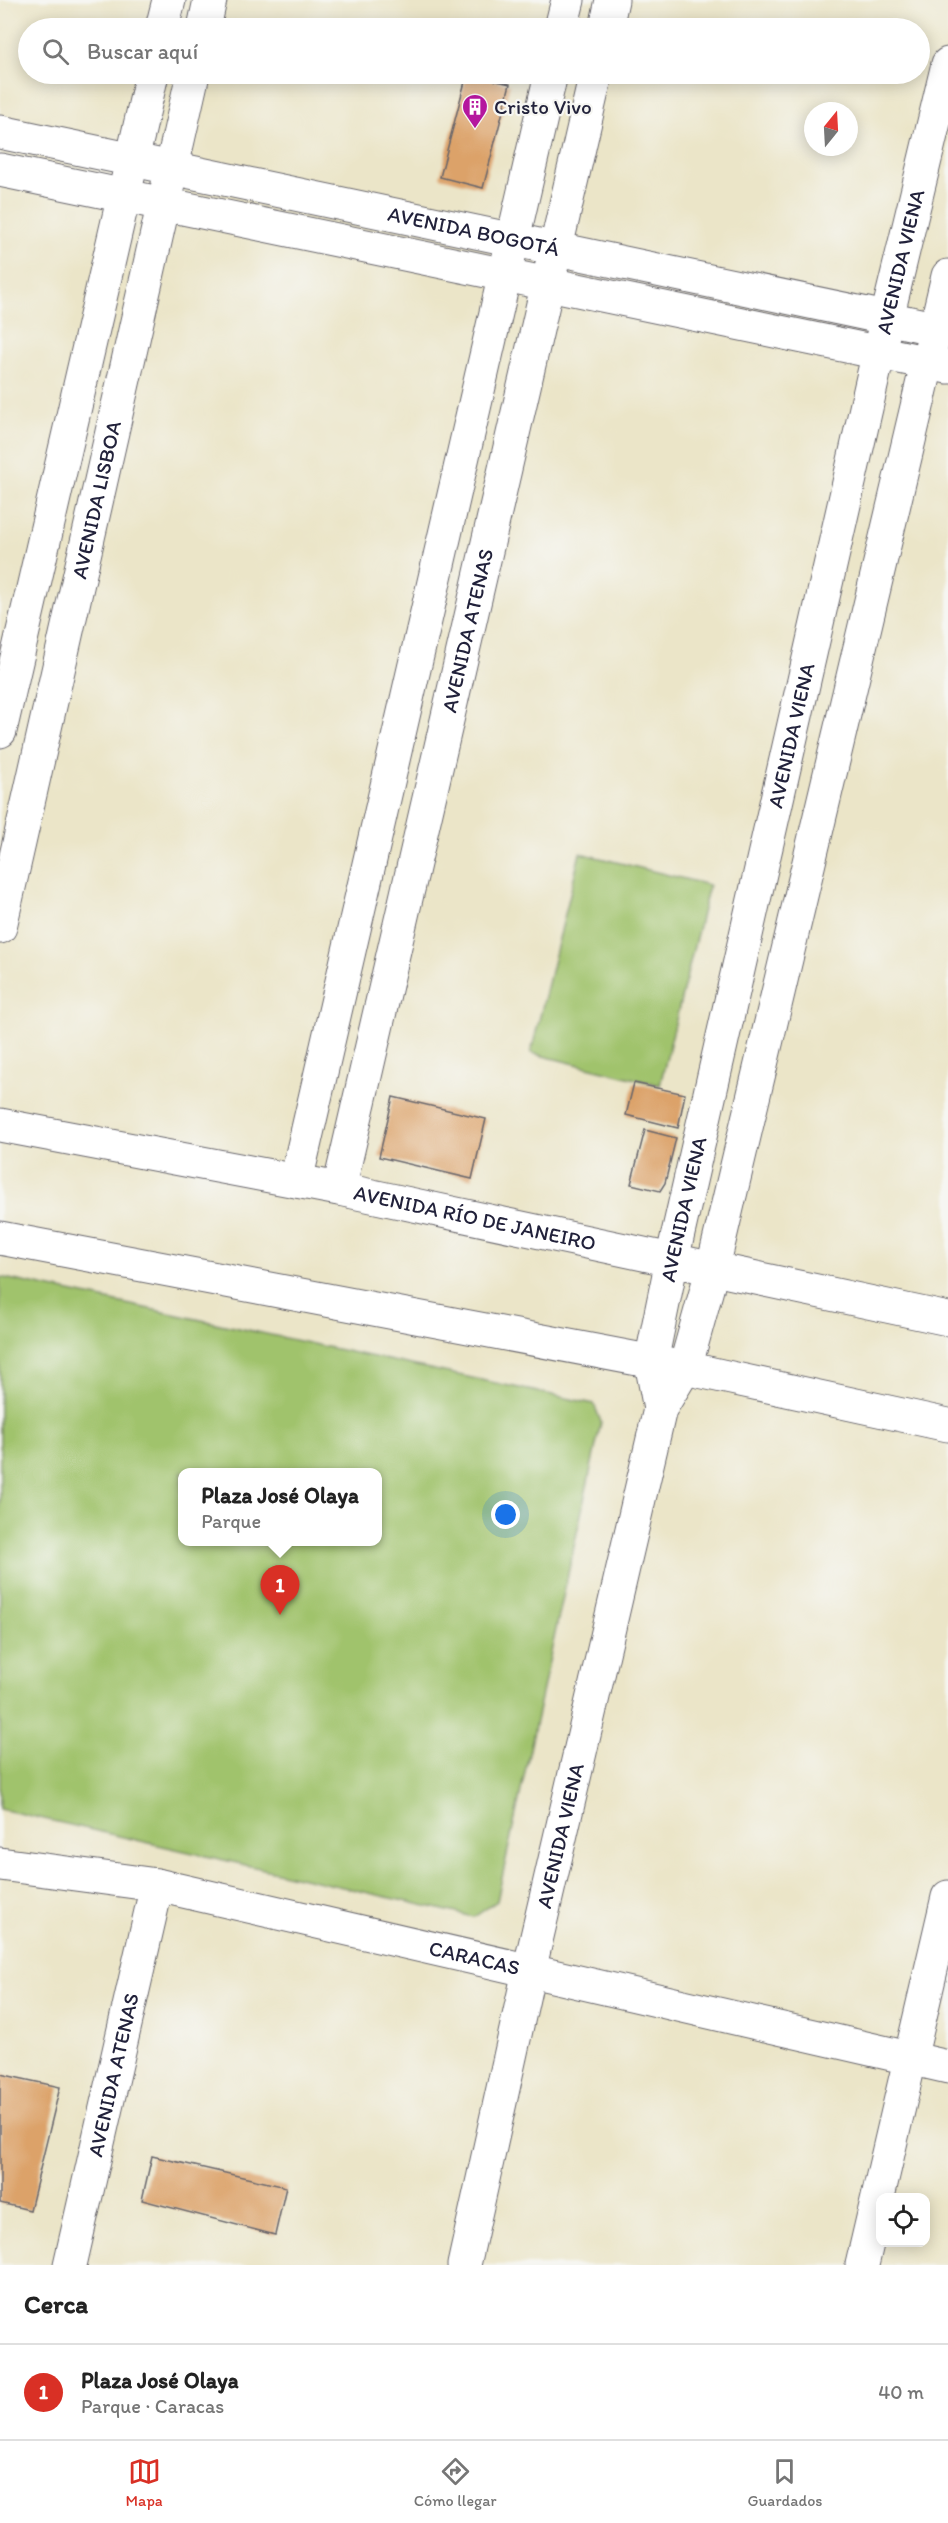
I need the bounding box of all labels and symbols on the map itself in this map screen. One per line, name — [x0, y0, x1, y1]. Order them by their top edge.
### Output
building icon: Cristo Vivo — [460, 92, 490, 130]
place label: Cristo Vivo — [494, 94, 592, 119]
north arrow — [804, 102, 858, 156]
street label: AVENIDA VIENA — [870, 186, 930, 337]
street label: AVENIDA BOGOTÁ — [386, 201, 562, 261]
street label: AVENIDA LISBOA — [66, 418, 126, 581]
street label: AVENIDA ATENAS — [436, 546, 498, 715]
street label: AVENIDA VIENA — [762, 660, 820, 810]
street label: AVENIDA VIENA — [655, 1134, 712, 1284]
street label: AVENIDA RÍO DE JANEIRO — [352, 1180, 598, 1256]
your location — [491, 1500, 520, 1529]
pin: 1 — [260, 1566, 300, 1615]
street label: AVENIDA VIENA — [531, 1760, 589, 1911]
street label: CARACAS — [427, 1935, 522, 1980]
street label: AVENIDA ATENAS — [82, 1990, 144, 2159]

